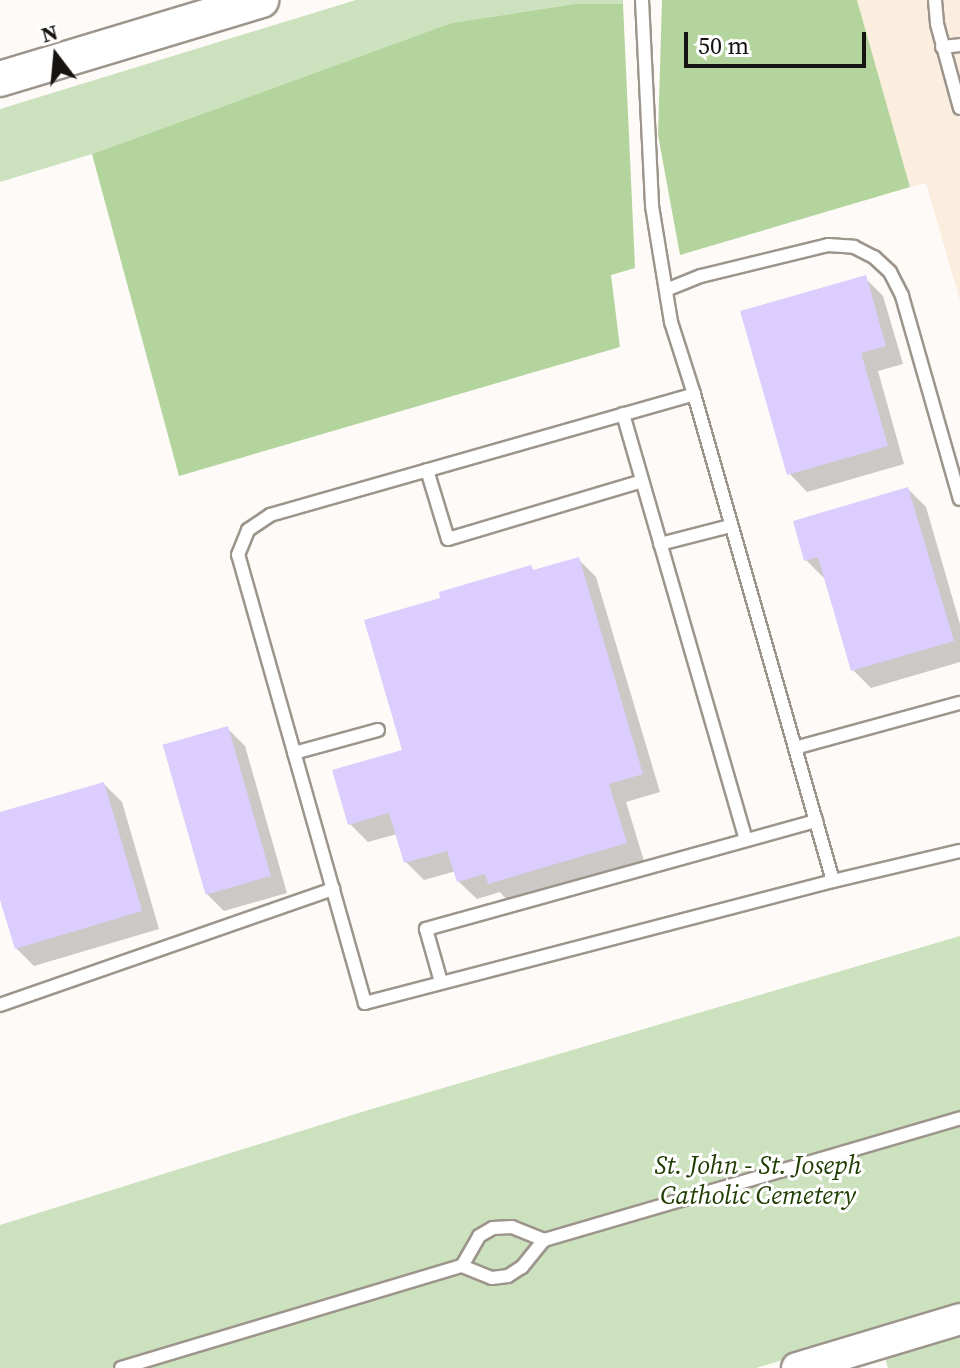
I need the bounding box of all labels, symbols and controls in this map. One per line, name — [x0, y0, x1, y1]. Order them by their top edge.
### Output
north arrow — [16, 16, 96, 96]
text: N — [38, 16, 61, 50]
scale bar — [688, 16, 870, 66]
text: 50 m — [698, 29, 749, 62]
park label: St. John - St. Joseph Catholic Cemetery — [654, 1150, 862, 1212]

